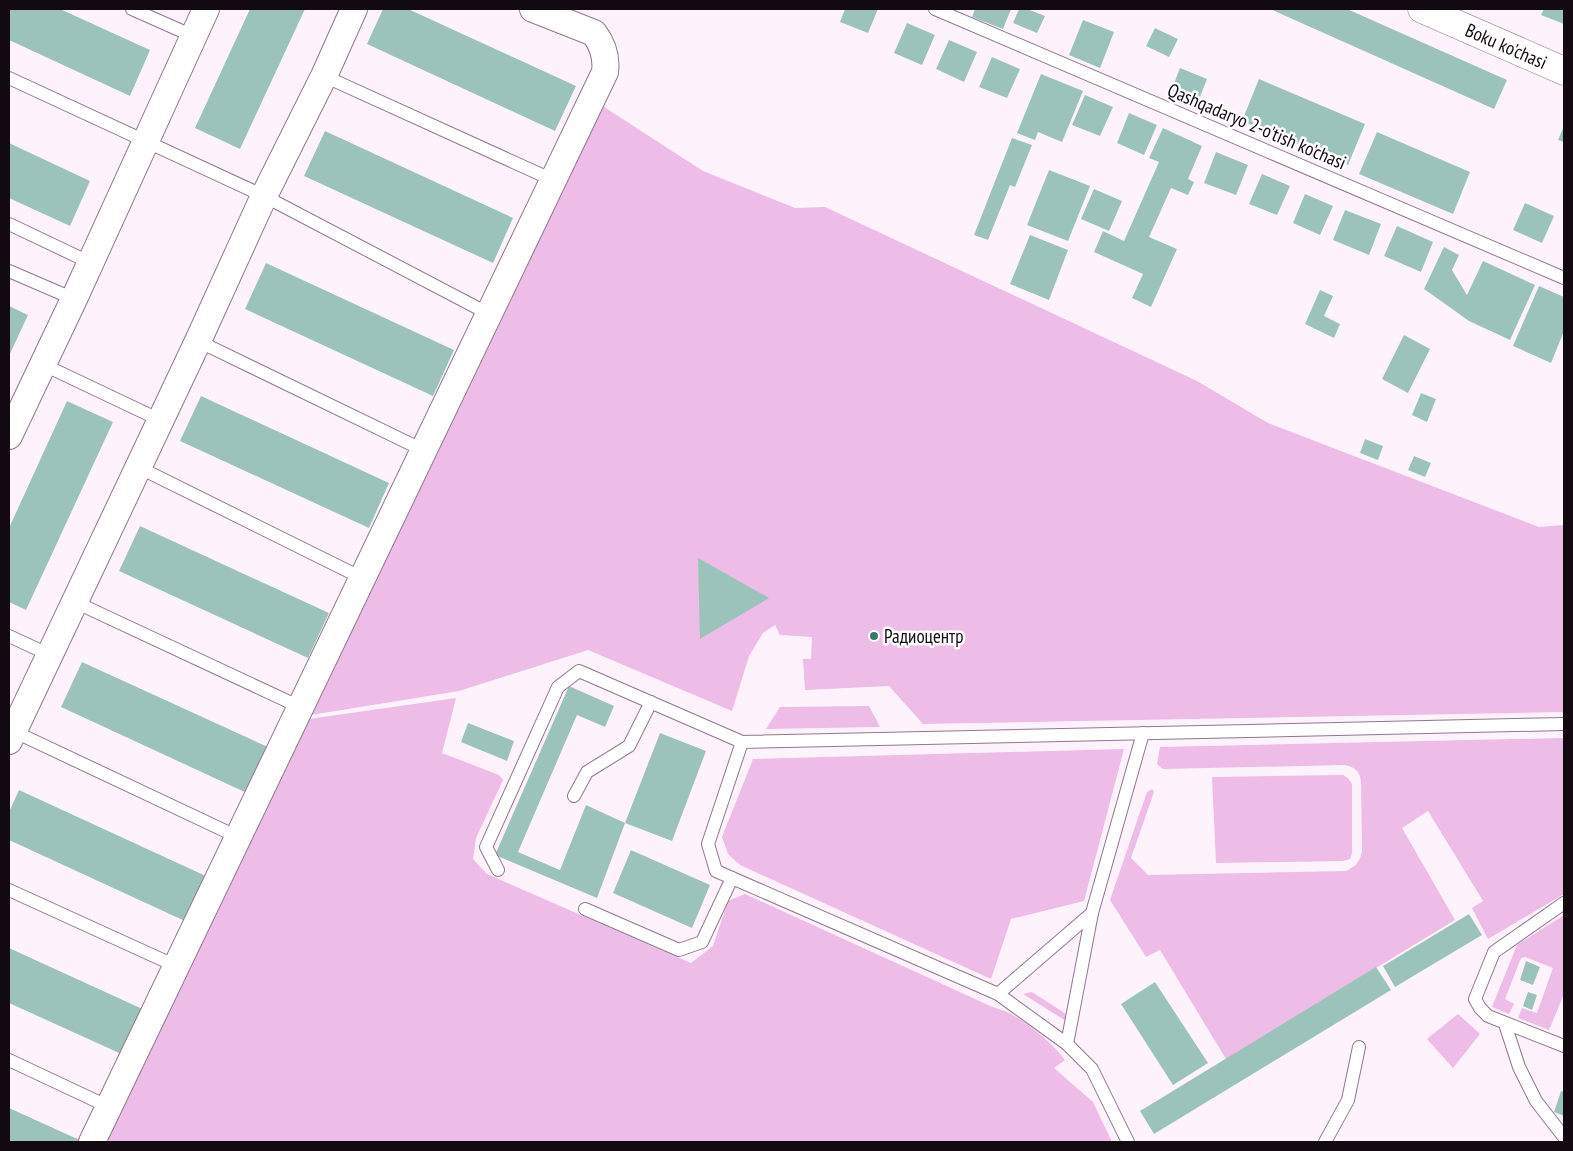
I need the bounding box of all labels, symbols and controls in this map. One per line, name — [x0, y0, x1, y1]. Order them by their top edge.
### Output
street label: Boku ko'chasi — [1462, 17, 1551, 74]
street label: Qashqadaryo 2-o'tish ko'chasi — [1164, 77, 1350, 175]
place label: Радиоцентр — [884, 624, 963, 648]
marker: Радиоцентр — [868, 630, 880, 642]

